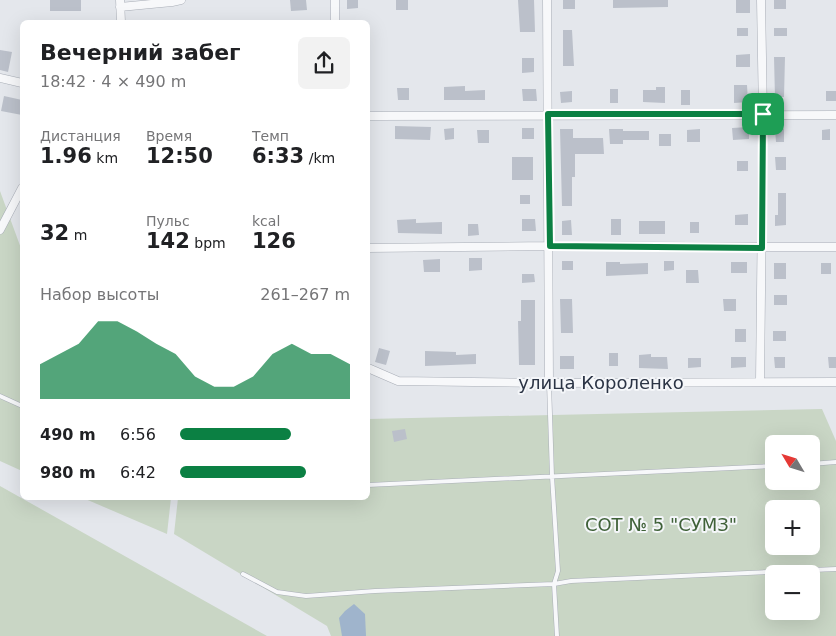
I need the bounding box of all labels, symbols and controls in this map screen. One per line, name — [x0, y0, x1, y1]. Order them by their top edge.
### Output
button: share — [298, 37, 350, 89]
text: Вечерний забег — [40, 40, 241, 65]
text: 18:42 · 4 × 490 m — [40, 72, 186, 91]
pin — [742, 93, 784, 135]
icon: arrive — [749, 100, 777, 128]
text: Дистанция — [40, 128, 121, 144]
text: Время — [146, 128, 192, 144]
text: Темп — [252, 128, 289, 144]
text: 1.96 — [40, 144, 92, 168]
text: 12:50 — [146, 144, 213, 168]
text: 6:33 — [252, 144, 304, 168]
text: km — [92, 150, 118, 166]
text: /km — [304, 150, 335, 166]
text: Пульс — [146, 213, 190, 229]
text: kcal — [252, 213, 280, 229]
text: 32 — [40, 221, 69, 245]
text: m — [69, 227, 87, 243]
text: 142 — [146, 229, 190, 253]
text: 126 — [252, 229, 296, 253]
text: bpm — [190, 235, 226, 251]
text: Набор высоты — [40, 285, 159, 304]
text: 261–267 m — [260, 285, 350, 304]
street label: улица Короленко — [518, 372, 684, 393]
text: 490 m — [40, 425, 96, 444]
text: 6:56 — [120, 425, 156, 444]
north arrow — [765, 435, 820, 490]
map controls — [765, 435, 820, 620]
text: 980 m — [40, 463, 96, 482]
text: 6:42 — [120, 463, 156, 482]
button: + — [765, 500, 820, 555]
park label: СОТ № 5 "СУМЗ" — [585, 514, 737, 535]
button: − — [765, 565, 820, 620]

